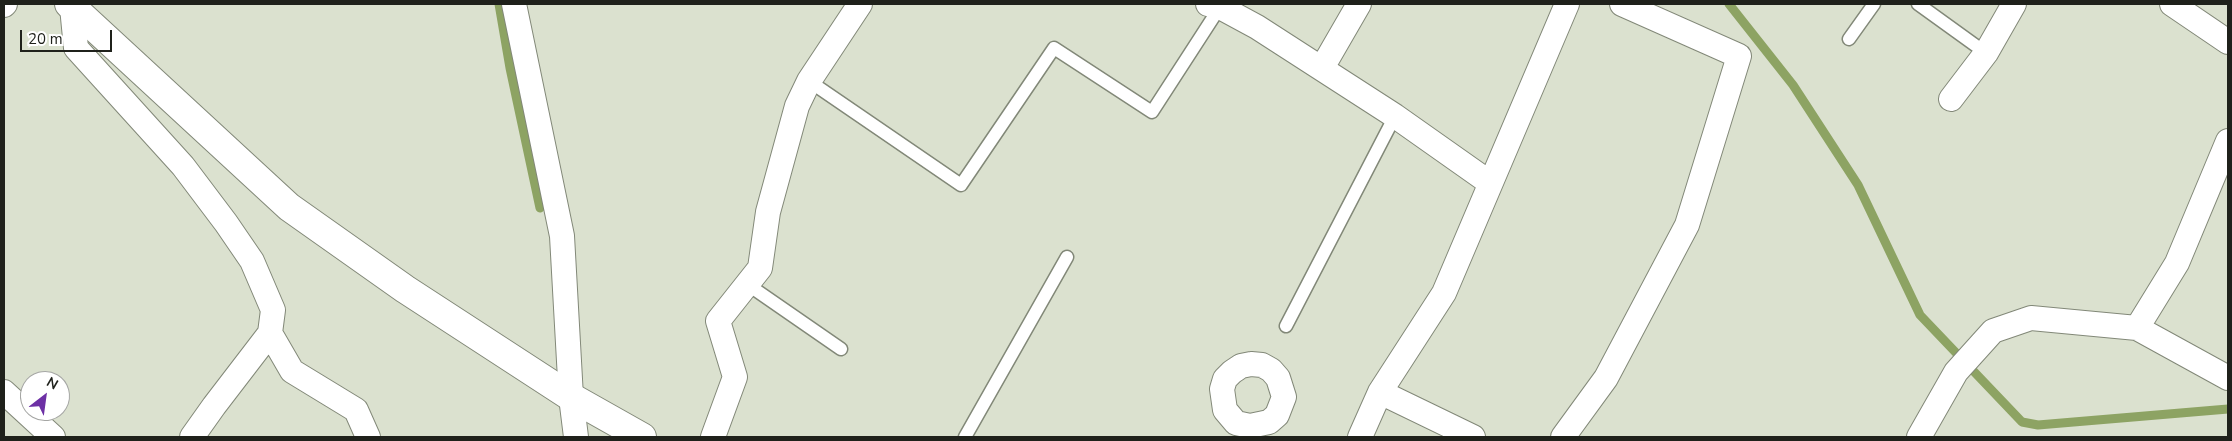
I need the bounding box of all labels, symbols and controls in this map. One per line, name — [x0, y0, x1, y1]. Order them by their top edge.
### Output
scale bar — [22, 20, 115, 52]
text: 20 m — [28, 29, 63, 49]
north arrow — [20, 371, 70, 421]
text: N — [43, 373, 62, 394]

